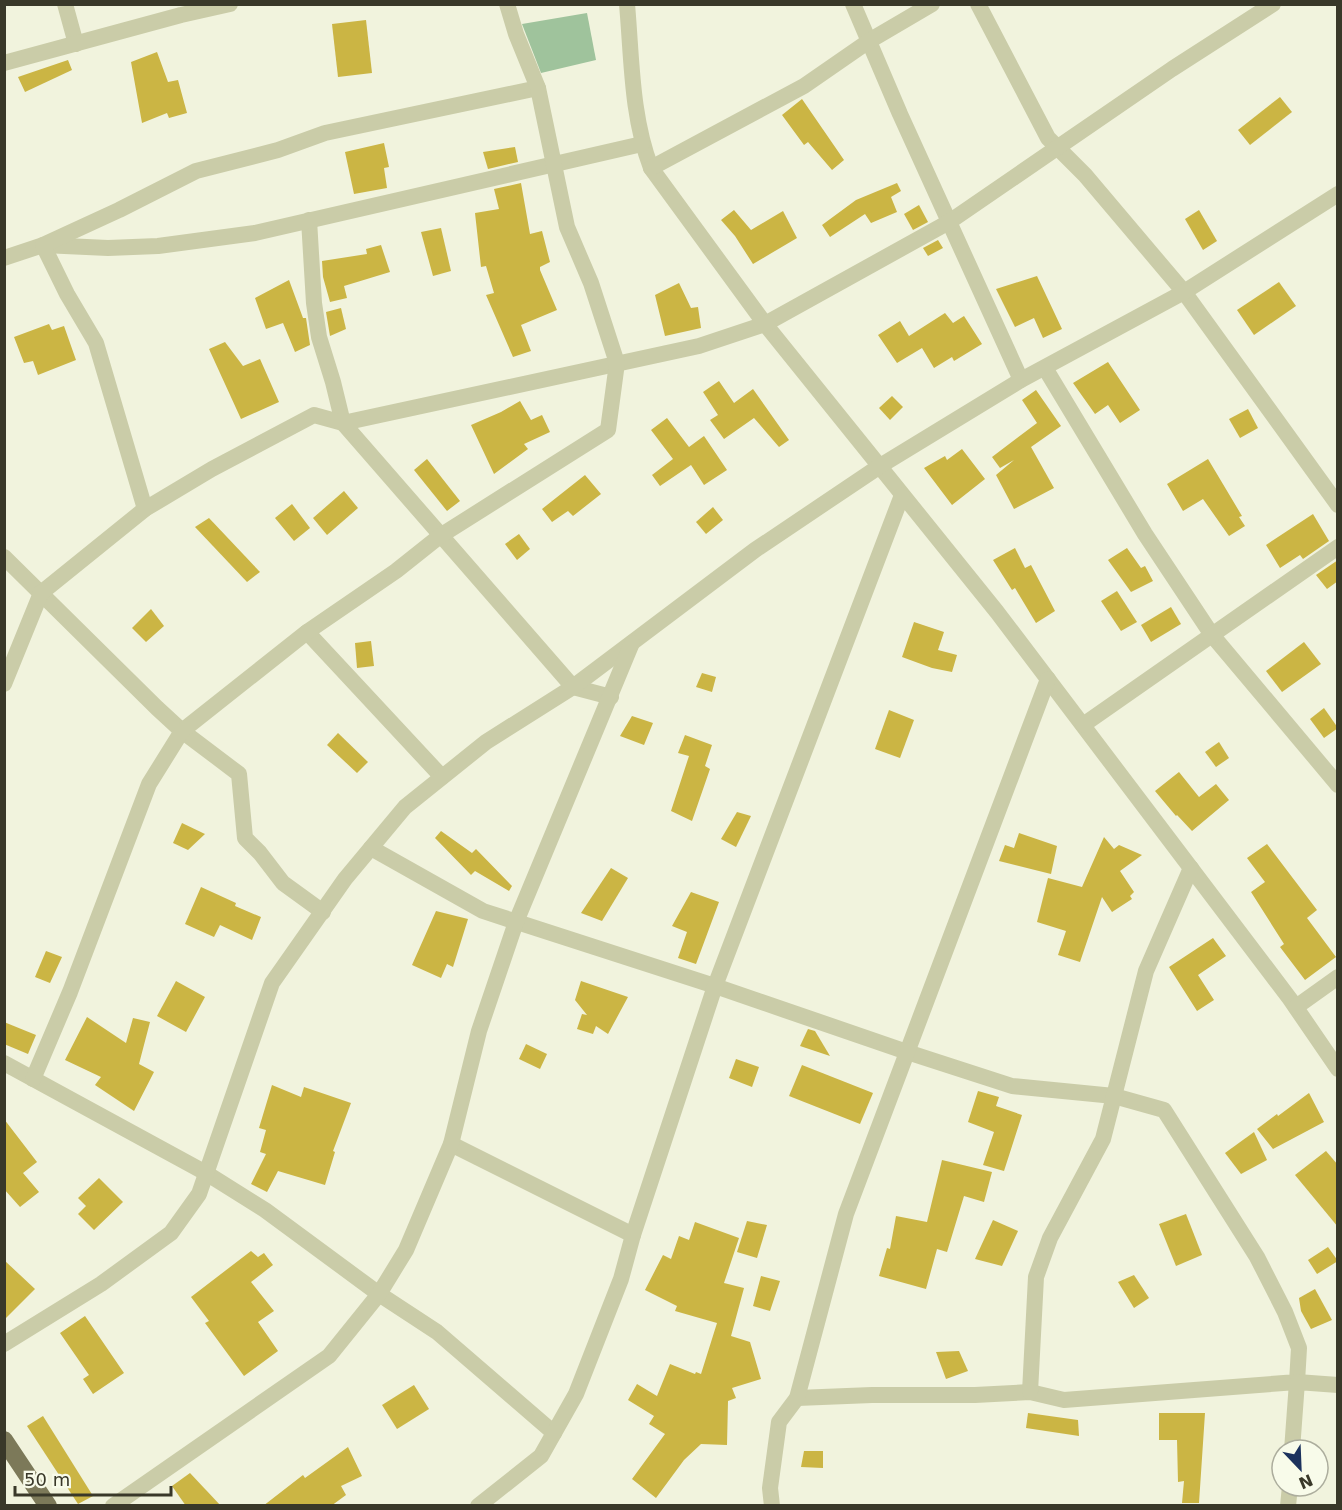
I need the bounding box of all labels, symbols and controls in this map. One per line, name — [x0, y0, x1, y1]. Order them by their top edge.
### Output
north arrow — [1270, 1438, 1330, 1498]
scale bar — [15, 1459, 171, 1497]
text: 50 m — [24, 1469, 70, 1490]
text: N — [1296, 1470, 1316, 1493]

